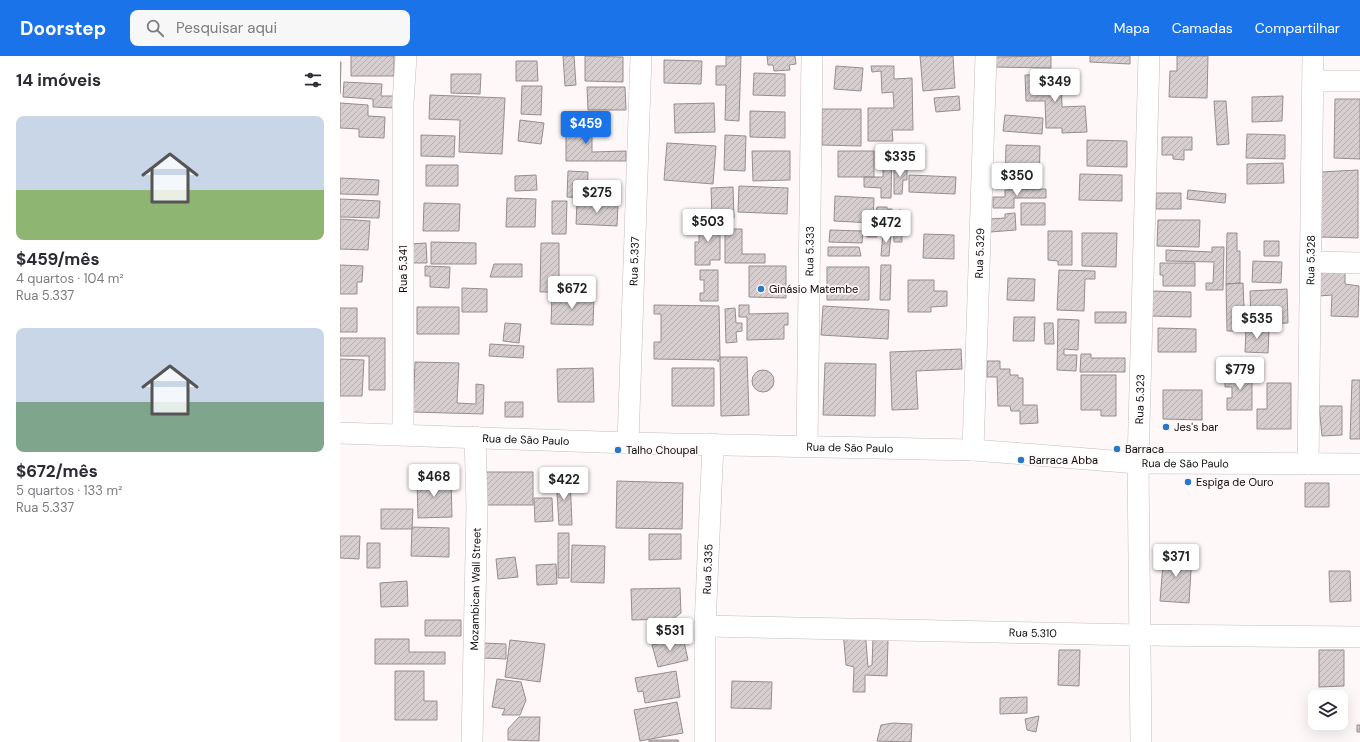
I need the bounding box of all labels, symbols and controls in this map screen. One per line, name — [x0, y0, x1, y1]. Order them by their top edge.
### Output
search box — [130, 10, 410, 46]
text: Doorstep — [20, 16, 106, 41]
icon: search — [144, 17, 166, 39]
text: Pesquisar aqui — [176, 18, 277, 38]
text: Mapa — [1114, 19, 1150, 37]
text: Camadas — [1172, 19, 1233, 37]
text: Compartilhar — [1255, 19, 1340, 37]
text: 14 imóveis — [16, 69, 101, 91]
icon: filters — [302, 69, 324, 91]
pin: $349 — [1031, 69, 1079, 103]
text: $349 — [1039, 73, 1071, 90]
pin: $459 — [562, 111, 610, 145]
text: $459 — [570, 115, 602, 132]
icon: home — [134, 142, 206, 214]
pin: $335 — [876, 144, 924, 178]
text: $335 — [884, 148, 916, 165]
pin: $350 — [993, 163, 1041, 197]
text: $350 — [1001, 167, 1033, 184]
pin: $275 — [573, 180, 621, 214]
text: $275 — [582, 184, 612, 201]
pin: $503 — [684, 209, 732, 243]
pin: $472 — [862, 210, 910, 244]
text: $503 — [692, 213, 724, 230]
text: $472 — [871, 214, 901, 231]
street label: Rua 5.333 — [802, 226, 817, 276]
street label: Rua 5.329 — [972, 228, 987, 279]
street label: Rua 5.328 — [1303, 235, 1318, 285]
street label: Rua 5.337 — [626, 236, 642, 286]
street label: Rua 5.341 — [396, 245, 410, 293]
text: $459/mês — [16, 248, 100, 270]
text: 4 quartos · 104 m² — [16, 270, 124, 287]
pin: $672 — [548, 276, 596, 310]
text: $672 — [557, 280, 587, 297]
place label: Ginásio Matembe — [769, 282, 858, 296]
marker: Ginásio Matembe — [756, 284, 766, 294]
text: Rua 5.337 — [16, 287, 74, 304]
pin: $535 — [1233, 306, 1281, 340]
text: $535 — [1241, 310, 1273, 327]
icon: home — [134, 354, 206, 426]
pin: $779 — [1216, 357, 1264, 391]
text: $779 — [1225, 361, 1255, 378]
street label: Rua 5.323 — [1132, 374, 1147, 424]
place label: Jes's bar — [1174, 420, 1218, 434]
marker: Jes's bar — [1161, 422, 1171, 432]
street label: Rua de São Paulo — [482, 431, 570, 448]
street label: Rua de São Paulo — [806, 440, 893, 455]
place label: Barraca — [1125, 442, 1164, 456]
place label: Talho Choupal — [626, 443, 698, 457]
marker: Barraca — [1112, 444, 1122, 454]
marker: Talho Choupal — [613, 445, 623, 455]
place label: Barraca Abba — [1029, 453, 1098, 467]
marker: Barraca Abba — [1016, 455, 1026, 465]
street label: Rua de São Paulo — [1142, 456, 1229, 470]
text: $672/mês — [16, 460, 98, 482]
pin: $468 — [410, 464, 458, 498]
pin: $422 — [540, 467, 588, 501]
text: $468 — [418, 468, 450, 485]
text: $422 — [548, 471, 580, 488]
place label: Espiga de Ouro — [1196, 475, 1274, 489]
marker: Espiga de Ouro — [1183, 477, 1193, 487]
text: 5 quartos · 133 m² — [16, 482, 122, 499]
text: Rua 5.337 — [16, 499, 74, 516]
street label: Mozambican Wall Street — [467, 527, 484, 651]
street label: Rua 5.335 — [699, 543, 716, 595]
pin: $371 — [1152, 544, 1200, 578]
text: $371 — [1162, 548, 1190, 565]
pin: $531 — [646, 618, 694, 652]
text: $531 — [656, 622, 684, 639]
street label: Rua 5.310 — [1009, 625, 1057, 640]
map controls — [1308, 690, 1348, 730]
button: layers — [1308, 690, 1348, 730]

